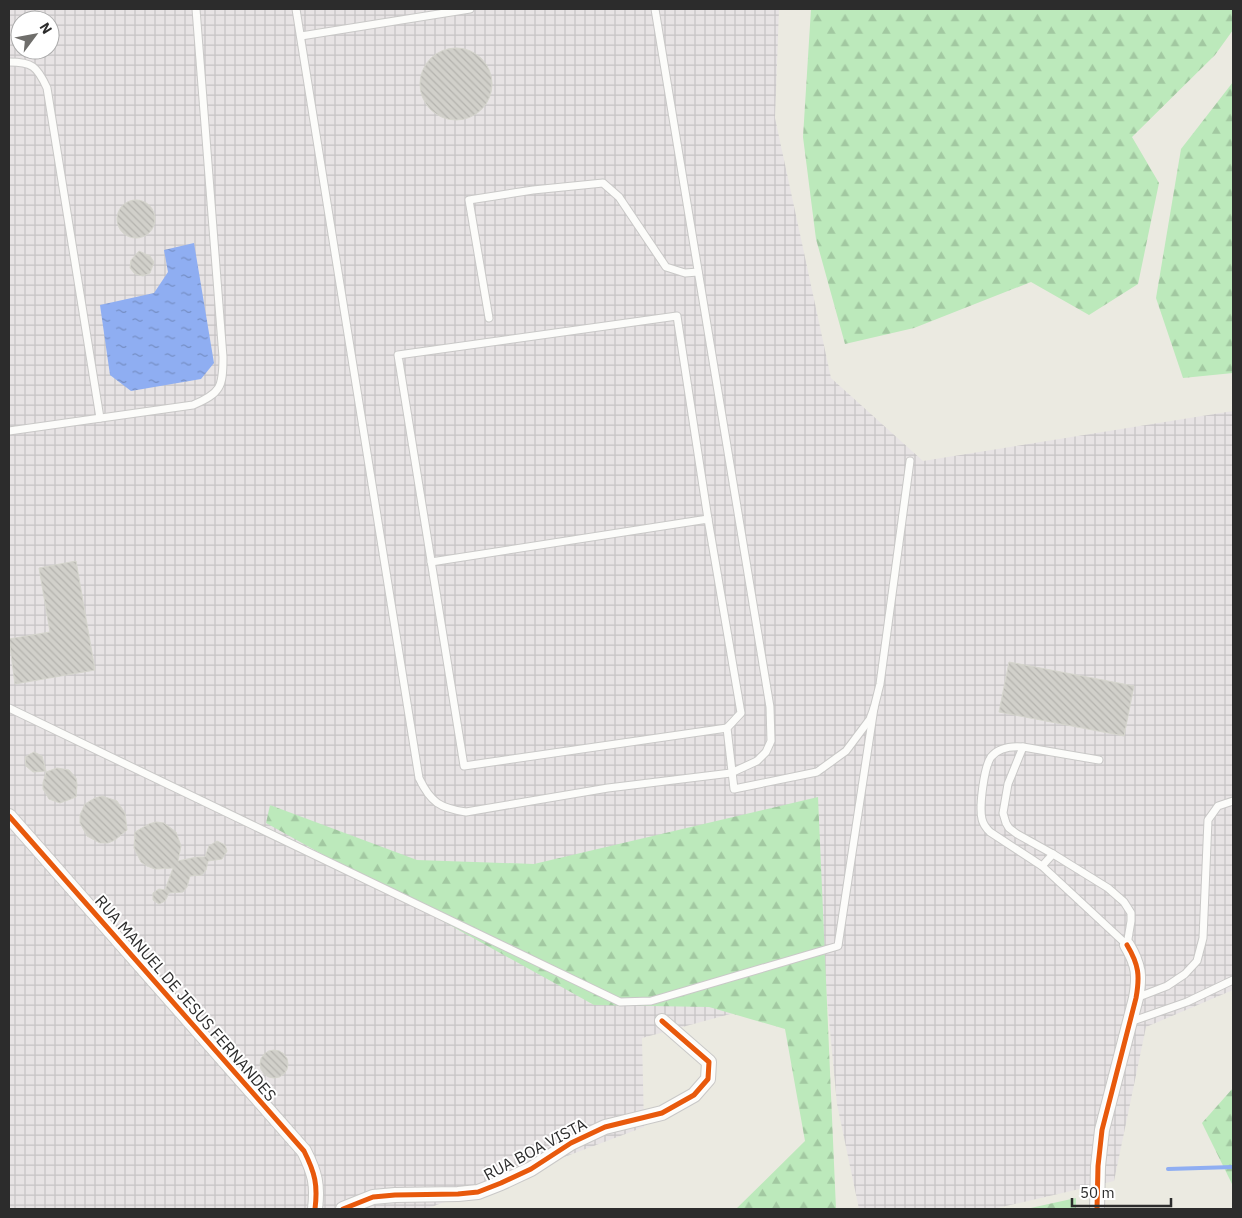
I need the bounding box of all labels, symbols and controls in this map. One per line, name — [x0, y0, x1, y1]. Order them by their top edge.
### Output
north arrow — [10, 10, 60, 60]
text: N — [36, 19, 56, 37]
street label: RUA MANUEL DE JESUS FERNANDES — [91, 891, 281, 1105]
street label: RUA BOA VISTA — [480, 1113, 590, 1185]
scale bar — [1072, 1176, 1171, 1208]
text: 50 m — [1080, 1183, 1115, 1202]

